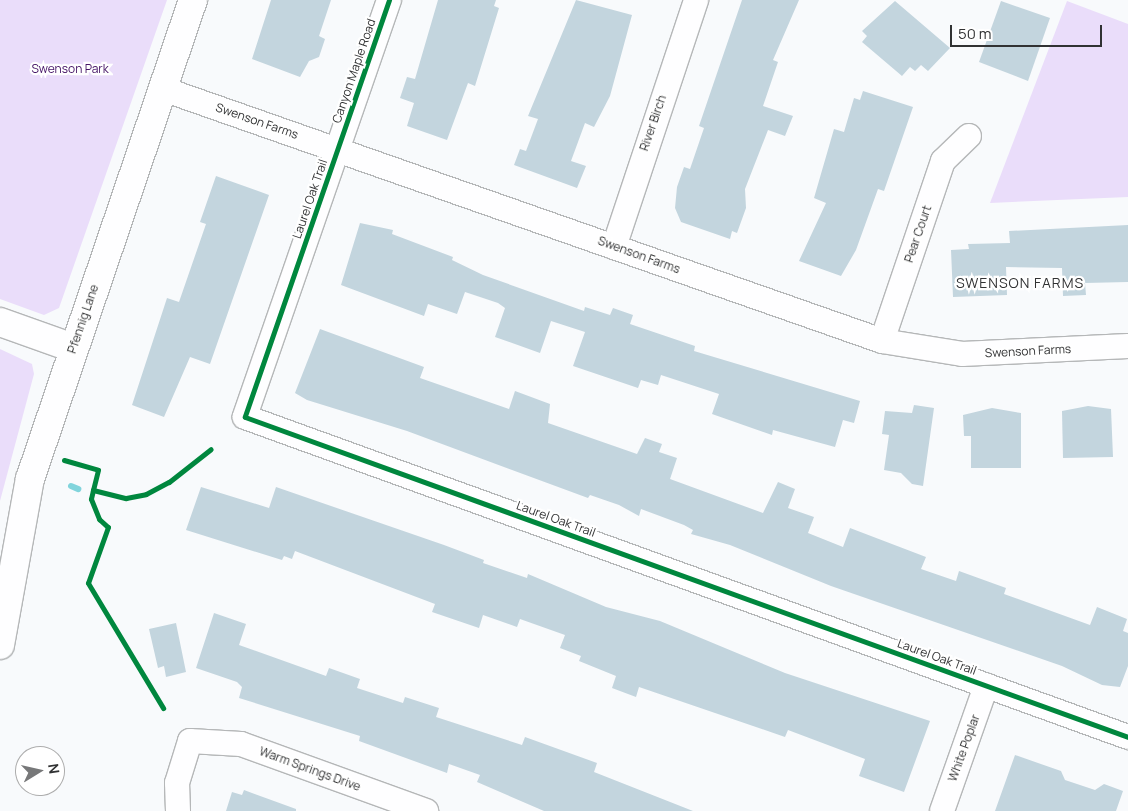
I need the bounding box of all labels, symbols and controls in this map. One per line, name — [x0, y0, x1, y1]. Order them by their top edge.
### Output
scale bar — [953, 15, 1106, 47]
street label: Canyon Maple Road — [329, 17, 379, 125]
text: 50 m — [958, 23, 992, 44]
park label: Swenson Park — [31, 62, 109, 76]
street label: River Birch — [637, 93, 669, 153]
street label: Swenson Farms — [214, 100, 300, 142]
street label: Laurel Oak Trail — [290, 157, 330, 241]
street label: Pear Court — [902, 204, 934, 264]
street label: Swenson Farms — [596, 233, 682, 277]
district label: SWENSON FARMS — [954, 275, 1086, 291]
street label: Pfennig Lane — [64, 283, 102, 355]
street label: Swenson Farms — [984, 342, 1072, 360]
street label: Laurel Oak Trail — [515, 498, 597, 540]
street label: Laurel Oak Trail — [896, 636, 978, 678]
street label: White Poplar — [945, 712, 983, 784]
street label: Warm Springs Drive — [257, 744, 363, 794]
north arrow — [15, 746, 65, 796]
text: N — [44, 762, 64, 775]

